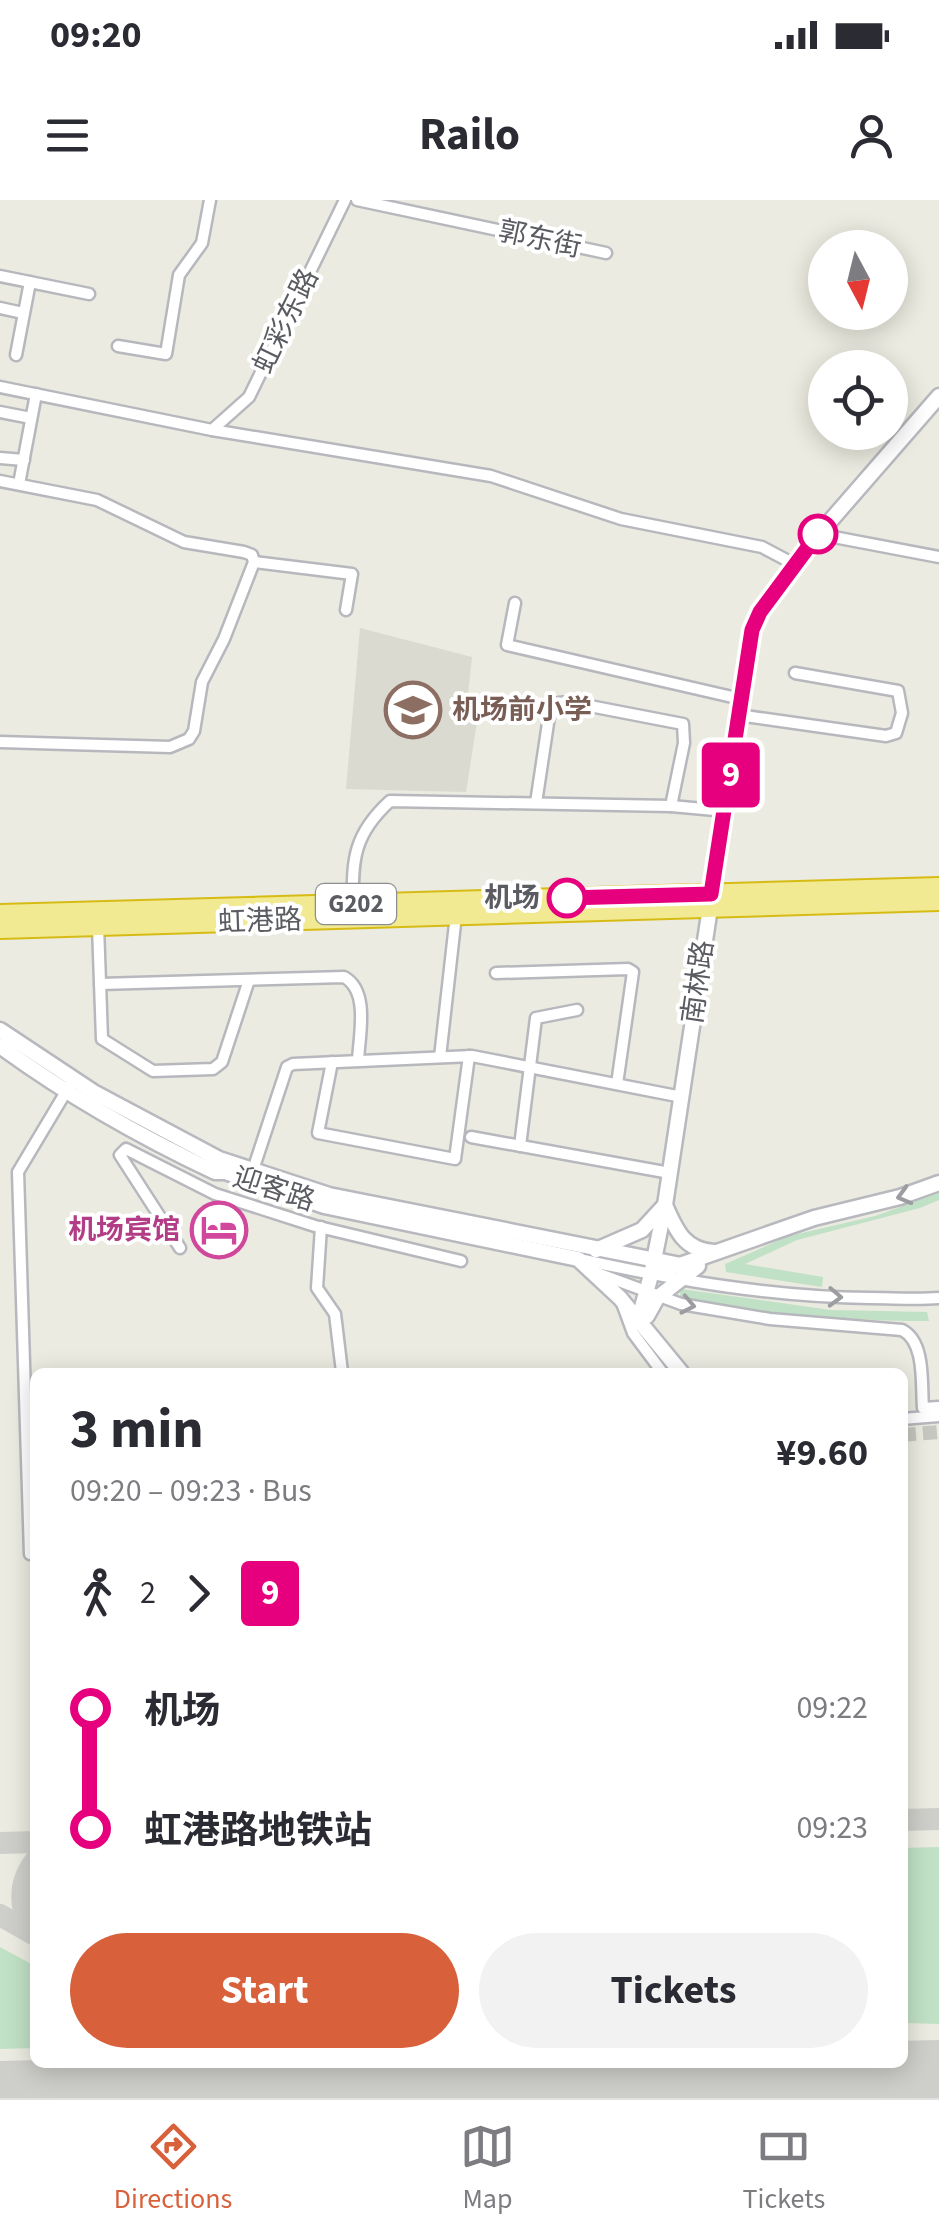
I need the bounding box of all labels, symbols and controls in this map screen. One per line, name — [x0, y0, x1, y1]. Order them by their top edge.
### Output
text: 09:20 — [50, 8, 142, 62]
text: Railo — [419, 103, 520, 167]
icon: menu — [40, 108, 95, 163]
icon: person — [844, 108, 899, 163]
street label: 郭东街 — [495, 211, 585, 267]
north arrow — [808, 230, 908, 330]
map controls — [808, 230, 908, 450]
street label: 虹彩东路 — [243, 262, 329, 380]
button: locate — [808, 350, 908, 450]
unlabelled marker — [799, 515, 837, 553]
school or university icon: 机场前小学 — [383, 680, 443, 740]
place label: 机场前小学 — [452, 690, 592, 730]
line badge: 9 — [698, 742, 764, 808]
text: 9 — [722, 750, 740, 800]
place label: 机场 — [484, 878, 540, 918]
marker: 机场 — [548, 879, 586, 917]
road number: G202 — [316, 884, 396, 924]
street label: 虹港路 — [217, 900, 303, 942]
street label: 南林路 — [672, 938, 724, 1026]
street label: 迎客路 — [228, 1157, 320, 1221]
one-way arrow — [895, 1184, 913, 1205]
hotel icon: 机场宾馆 — [189, 1200, 249, 1260]
place label: 机场宾馆 — [68, 1210, 180, 1250]
one-way arrow — [828, 1286, 844, 1307]
one-way arrow — [679, 1293, 696, 1314]
text: 3 min — [70, 1391, 204, 1469]
text: ¥9.60 — [776, 1426, 868, 1480]
text: 09:20 – 09:23 · Bus — [70, 1468, 312, 1514]
icon: walk — [70, 1566, 125, 1621]
icon: forward — [171, 1566, 226, 1621]
text: 9 — [261, 1568, 279, 1618]
text: 2 — [140, 1570, 156, 1616]
text: 机场 — [144, 1684, 220, 1738]
text: 09:22 — [796, 1685, 868, 1731]
text: 虹港路地铁站 — [144, 1804, 372, 1858]
text: 09:23 — [796, 1805, 868, 1851]
button: Start — [70, 1933, 459, 2048]
button: Tickets — [479, 1933, 868, 2048]
tab: Directions — [114, 2119, 232, 2219]
tab: Map — [460, 2119, 515, 2219]
tab: Tickets — [743, 2119, 825, 2219]

